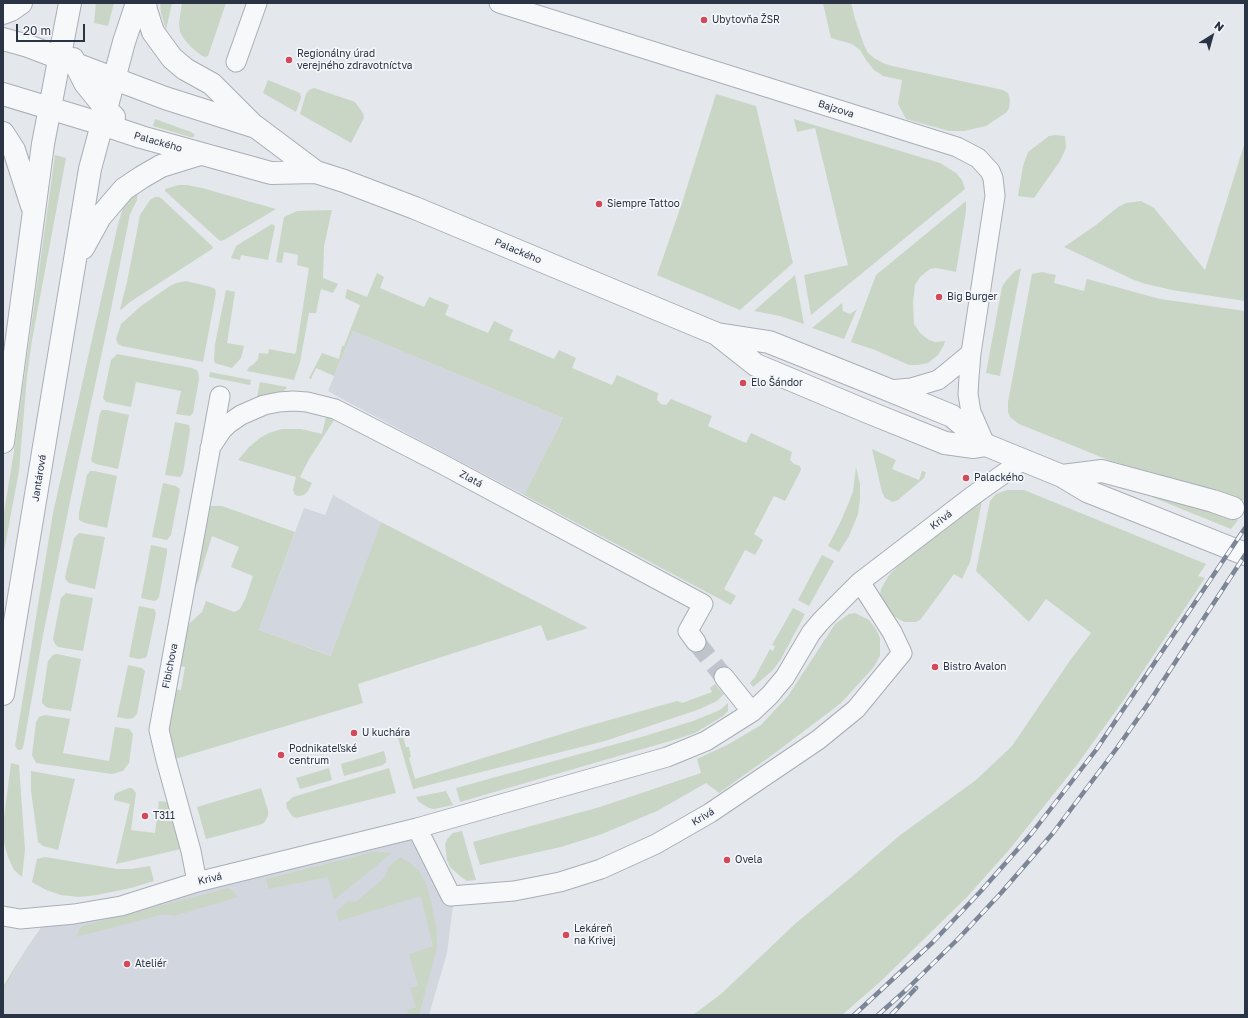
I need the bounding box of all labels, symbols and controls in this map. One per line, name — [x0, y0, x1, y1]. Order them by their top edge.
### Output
place label: Ubytovňa ŽSR — [712, 14, 780, 26]
marker: Ubytovňa ŽSR — [699, 15, 709, 25]
scale bar — [18, 16, 87, 42]
north arrow — [1192, 16, 1232, 56]
text: N — [1212, 18, 1227, 34]
text: 20 m — [23, 23, 51, 38]
place label: Regionálny úrad verejného zdravotníctva — [297, 48, 412, 72]
marker: Regionálny úrad verejného zdravotníctva — [284, 55, 294, 65]
street label: Bajzova — [817, 98, 855, 120]
street label: Palackého — [132, 129, 184, 155]
place label: Siempre Tattoo — [607, 198, 680, 210]
marker: Siempre Tattoo — [594, 199, 604, 209]
street label: Palackého — [493, 236, 543, 266]
place label: Big Burger — [947, 291, 997, 303]
marker: Big Burger — [934, 292, 944, 302]
place label: Elo Šándor — [751, 377, 803, 389]
marker: Elo Šándor — [738, 378, 748, 388]
street label: Jantárová — [29, 454, 49, 502]
street label: Zlatá — [457, 468, 485, 490]
place label: Palackého — [974, 472, 1024, 484]
marker: Palackého — [961, 473, 971, 483]
street label: Krivá — [928, 508, 954, 532]
street label: Fibichova — [160, 642, 180, 690]
place label: Bistro Avalon — [943, 661, 1006, 673]
marker: Bistro Avalon — [930, 662, 940, 672]
place label: U kuchára — [362, 727, 410, 739]
marker: U kuchára — [349, 728, 359, 738]
place label: Podnikateľské centrum — [289, 743, 357, 766]
marker: Podnikateľské centrum — [276, 750, 286, 760]
street label: Krivá — [689, 806, 717, 828]
place label: T311 — [153, 810, 175, 822]
marker: T311 — [140, 811, 150, 821]
place label: Ovela — [735, 854, 762, 866]
marker: Ovela — [722, 855, 732, 865]
street label: Krivá — [197, 870, 223, 888]
place label: Lekáreň na Krivej — [574, 923, 616, 946]
marker: Lekáreň na Krivej — [561, 930, 571, 940]
place label: Ateliér — [135, 958, 167, 970]
marker: Ateliér — [122, 959, 132, 969]

